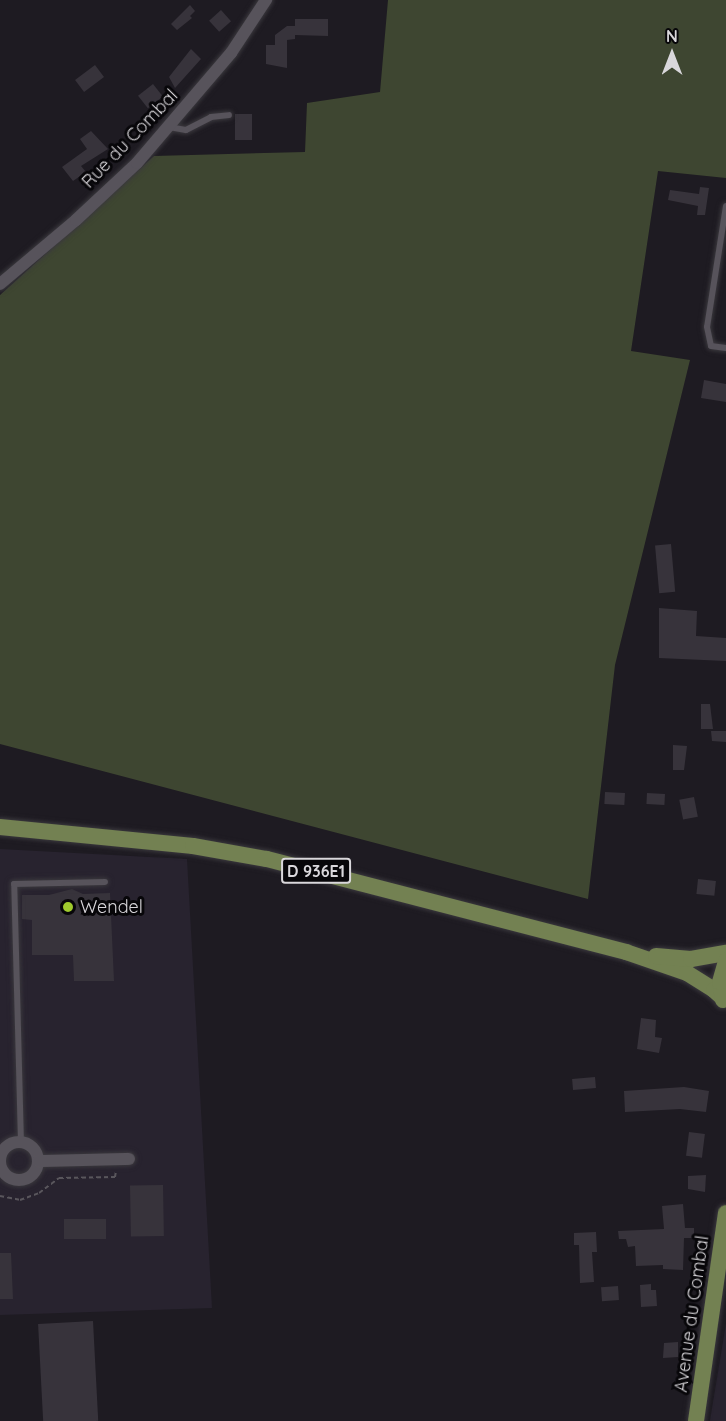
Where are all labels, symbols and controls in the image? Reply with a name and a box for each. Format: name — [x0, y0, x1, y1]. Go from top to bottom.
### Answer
north arrow — [642, 24, 702, 84]
text: N — [666, 26, 678, 46]
street label: Rue du Combal — [78, 85, 182, 193]
road number: D 936E1 — [280, 858, 352, 884]
place label: Wendel — [80, 896, 143, 918]
marker: Wendel — [61, 900, 75, 914]
street label: Avenue du Combal — [670, 1234, 714, 1394]

